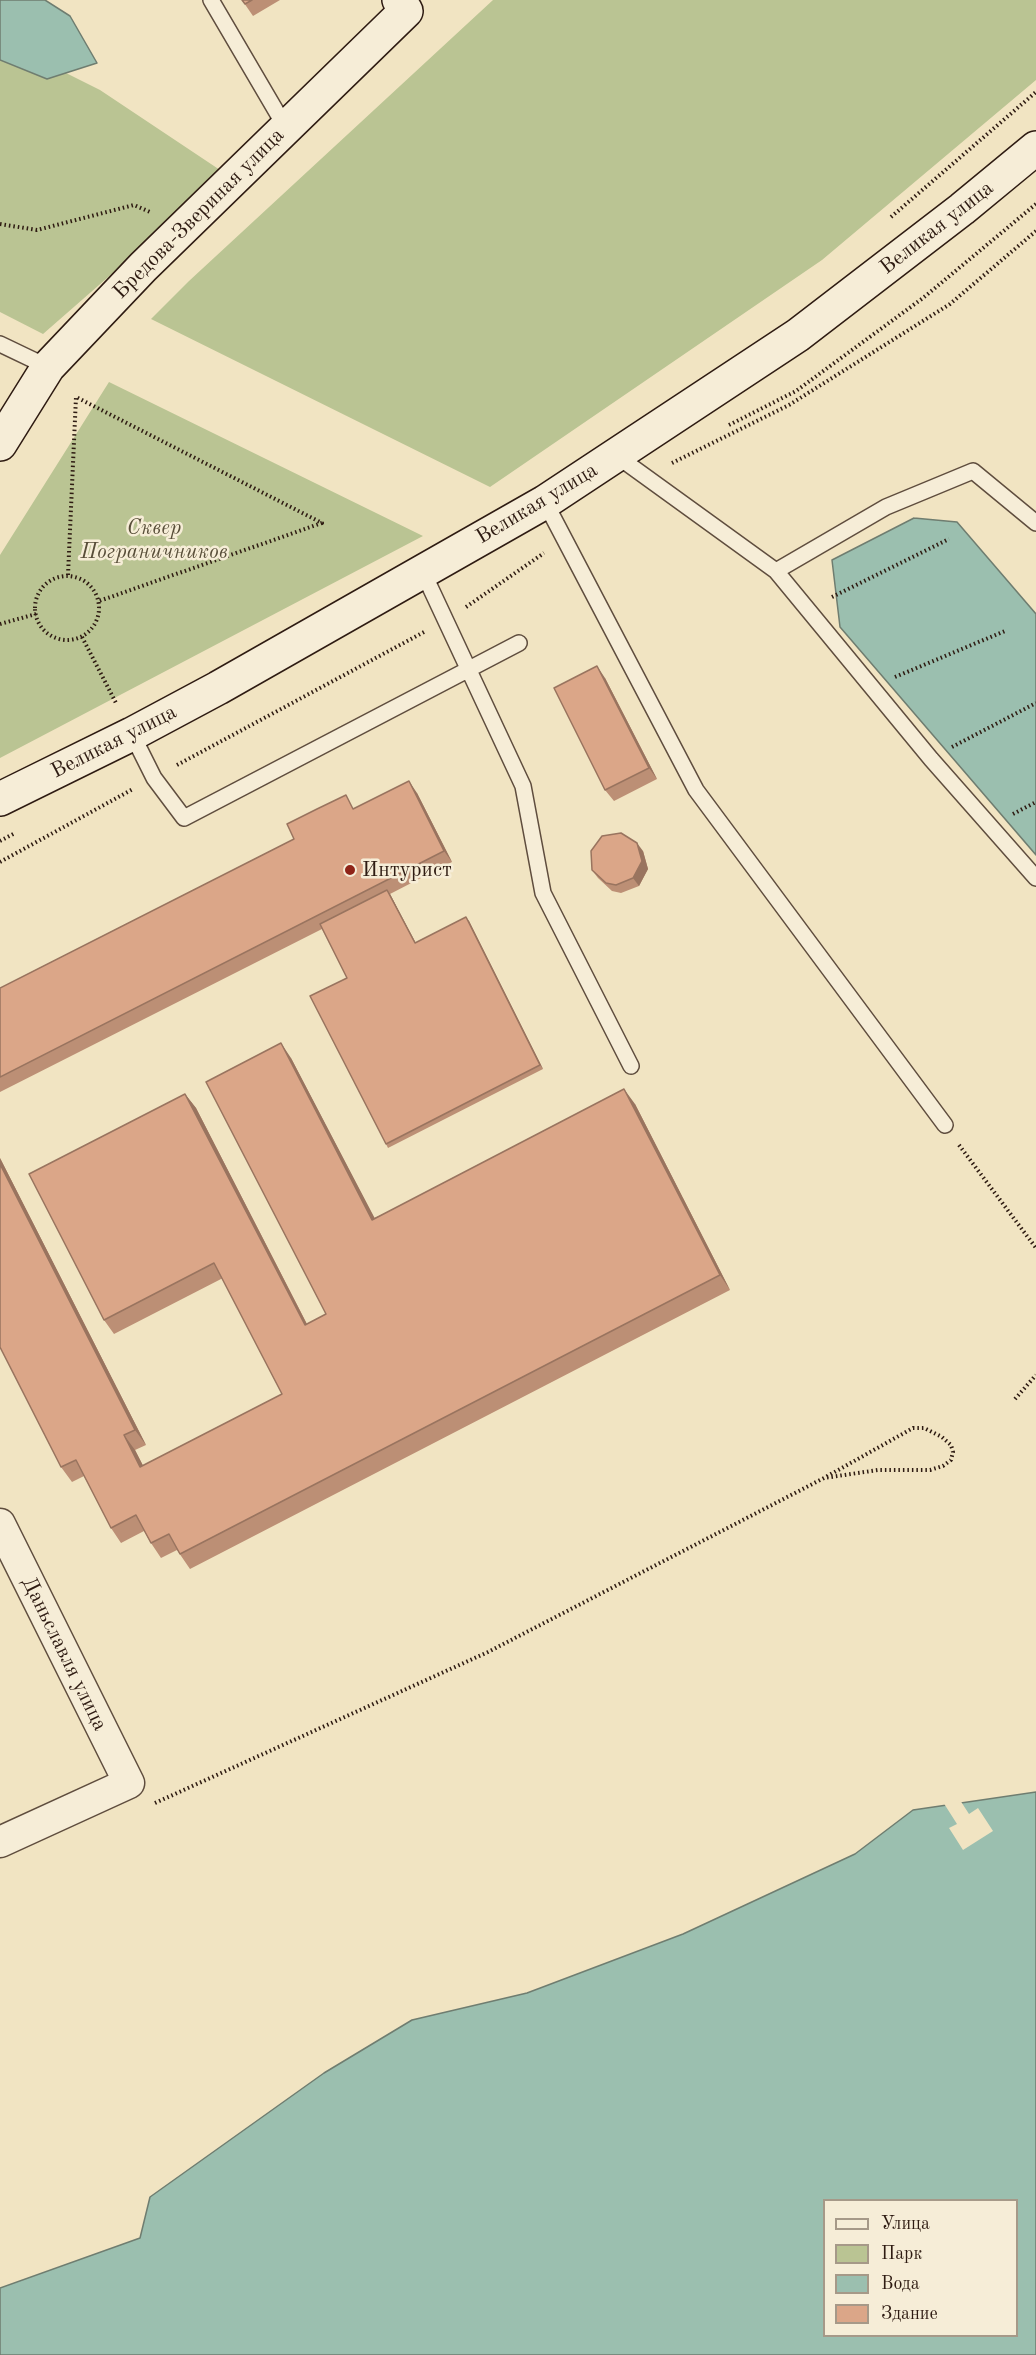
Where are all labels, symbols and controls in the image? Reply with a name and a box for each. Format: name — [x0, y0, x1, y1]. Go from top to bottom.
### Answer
street label: Бредова-Звериная улица — [108, 123, 290, 305]
street label: Великая улица — [875, 176, 999, 280]
street label: Великая улица — [472, 458, 602, 550]
park label: Сквер Пограничников — [80, 515, 228, 565]
street label: Великая улица — [47, 700, 181, 784]
place label: Интурист — [362, 857, 452, 883]
marker: Интурист — [343, 863, 357, 877]
street label: Даньславля улица — [16, 1573, 112, 1735]
legend — [823, 2199, 1018, 2337]
text: Улица — [881, 2215, 930, 2233]
text: Парк — [881, 2245, 922, 2263]
text: Вода — [881, 2275, 920, 2293]
text: Здание — [881, 2305, 938, 2323]

